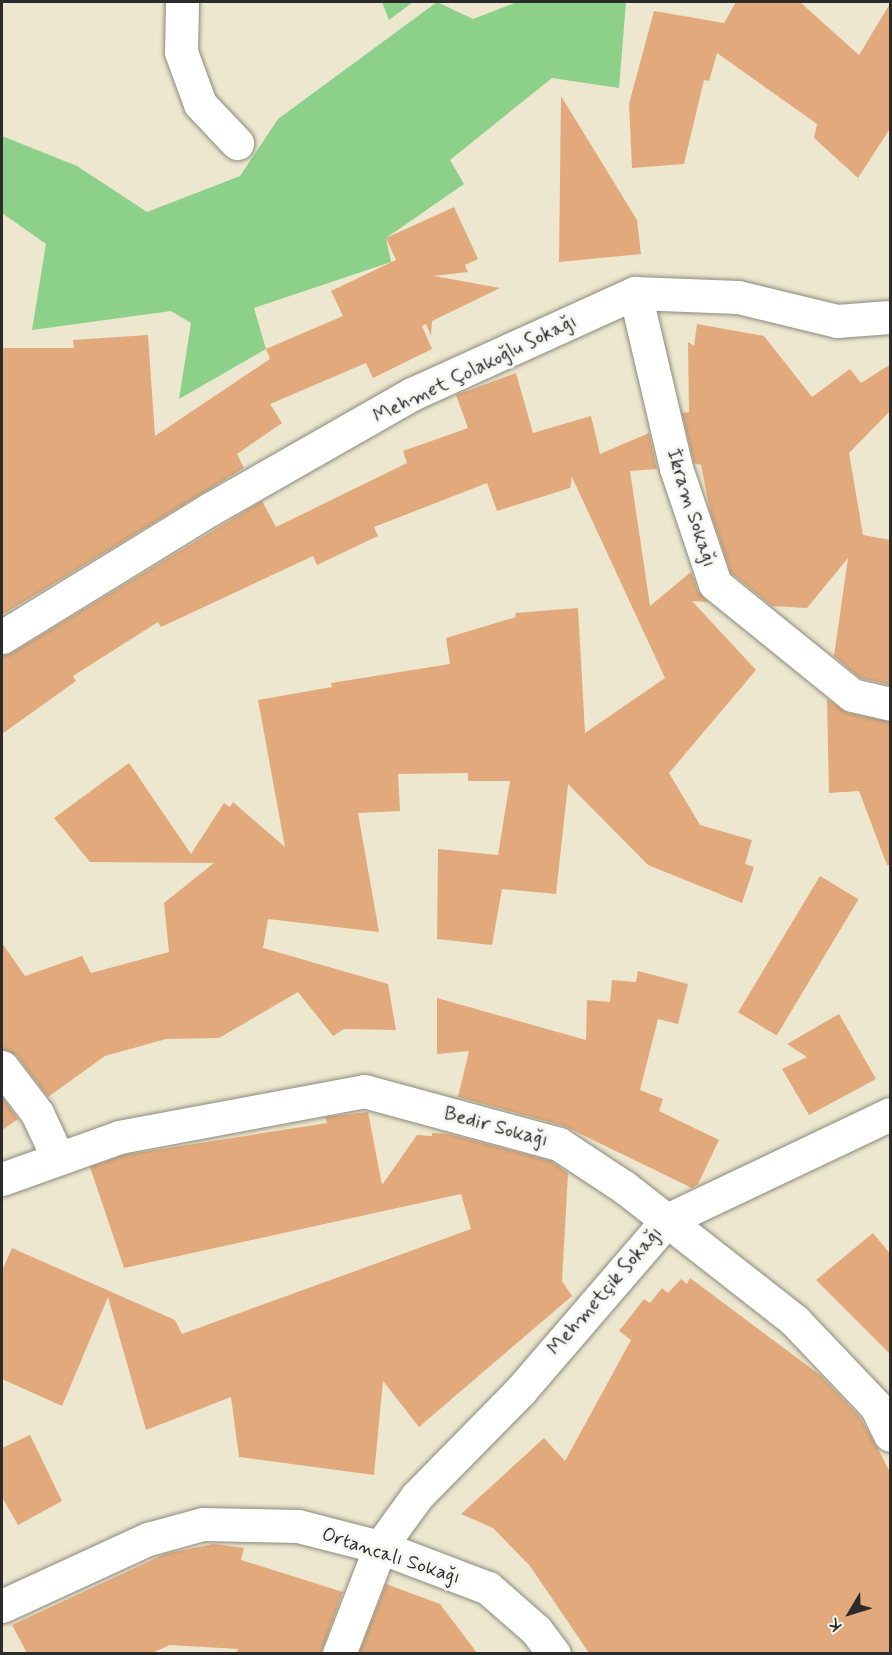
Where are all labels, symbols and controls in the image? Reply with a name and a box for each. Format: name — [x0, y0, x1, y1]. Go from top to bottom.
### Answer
street label: Mehmet Çolakoğlu Sokağı — [369, 309, 581, 429]
street label: İkram Sokağı — [661, 447, 721, 569]
street label: Bedir Sokağı — [441, 1102, 551, 1152]
street label: Mehmetçik Sokağı — [542, 1222, 668, 1360]
street label: Ortancalı Sokağı — [319, 1522, 463, 1590]
north arrow — [820, 1583, 880, 1643]
text: K — [824, 1613, 847, 1635]

